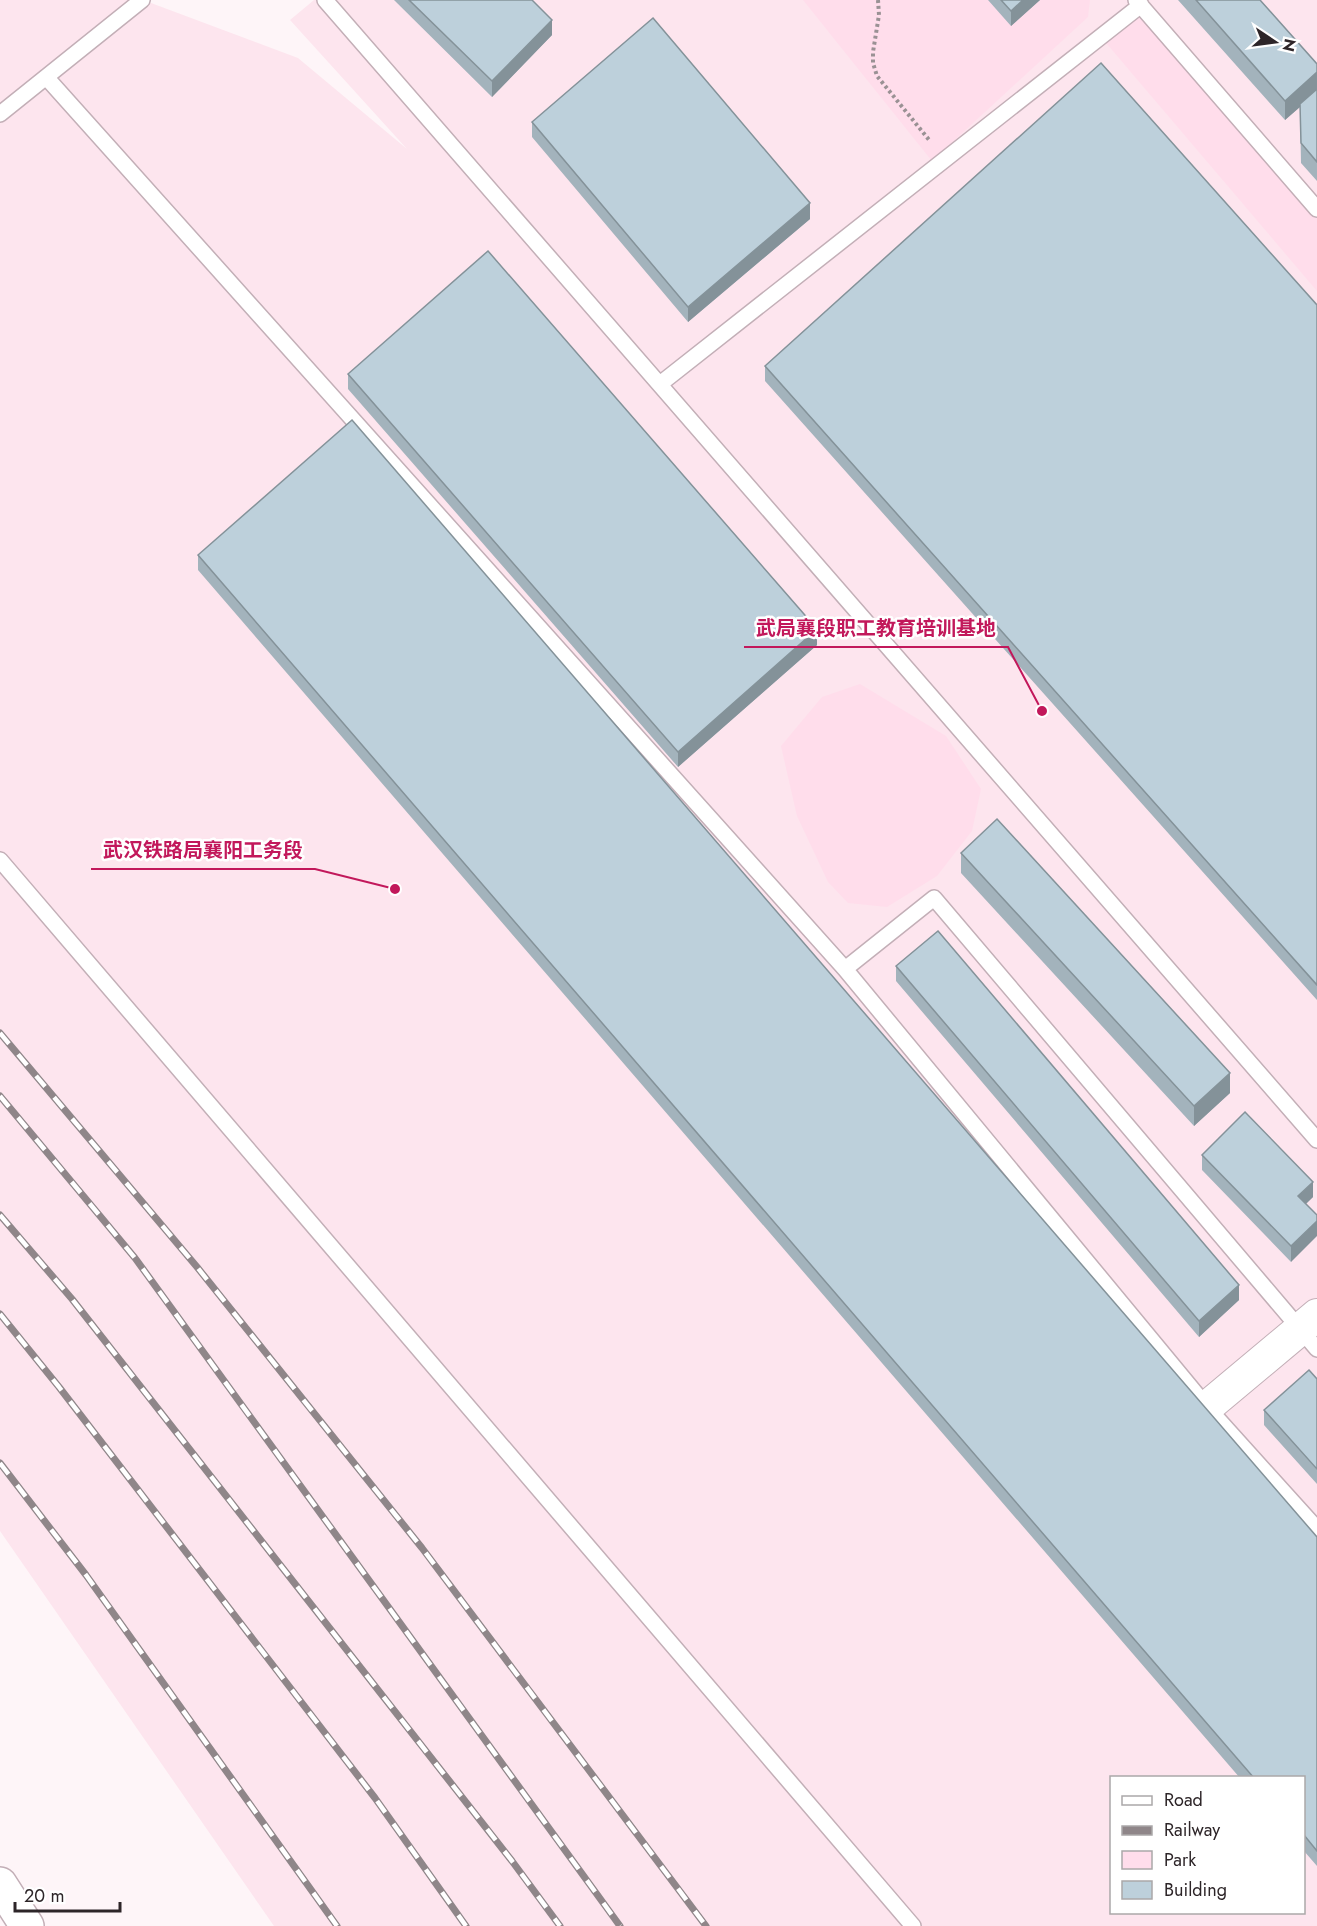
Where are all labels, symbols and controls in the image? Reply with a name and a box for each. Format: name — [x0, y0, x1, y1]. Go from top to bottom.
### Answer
north arrow — [1245, 12, 1305, 72]
text: N — [1276, 36, 1302, 54]
callout: 武局襄段职工教育培训基地 — [744, 609, 1008, 647]
text: 武局襄段职工教育培训基地 — [756, 614, 996, 643]
callout: 武汉铁路局襄阳工务段 — [91, 831, 315, 869]
text: 武汉铁路局襄阳工务段 — [103, 836, 303, 865]
legend — [1110, 1776, 1305, 1914]
text: Road — [1164, 1787, 1203, 1813]
text: Railway — [1164, 1817, 1220, 1843]
text: Park — [1164, 1847, 1196, 1873]
scale bar — [15, 1875, 120, 1913]
text: Building — [1164, 1877, 1227, 1903]
text: 20 m — [24, 1883, 64, 1909]

